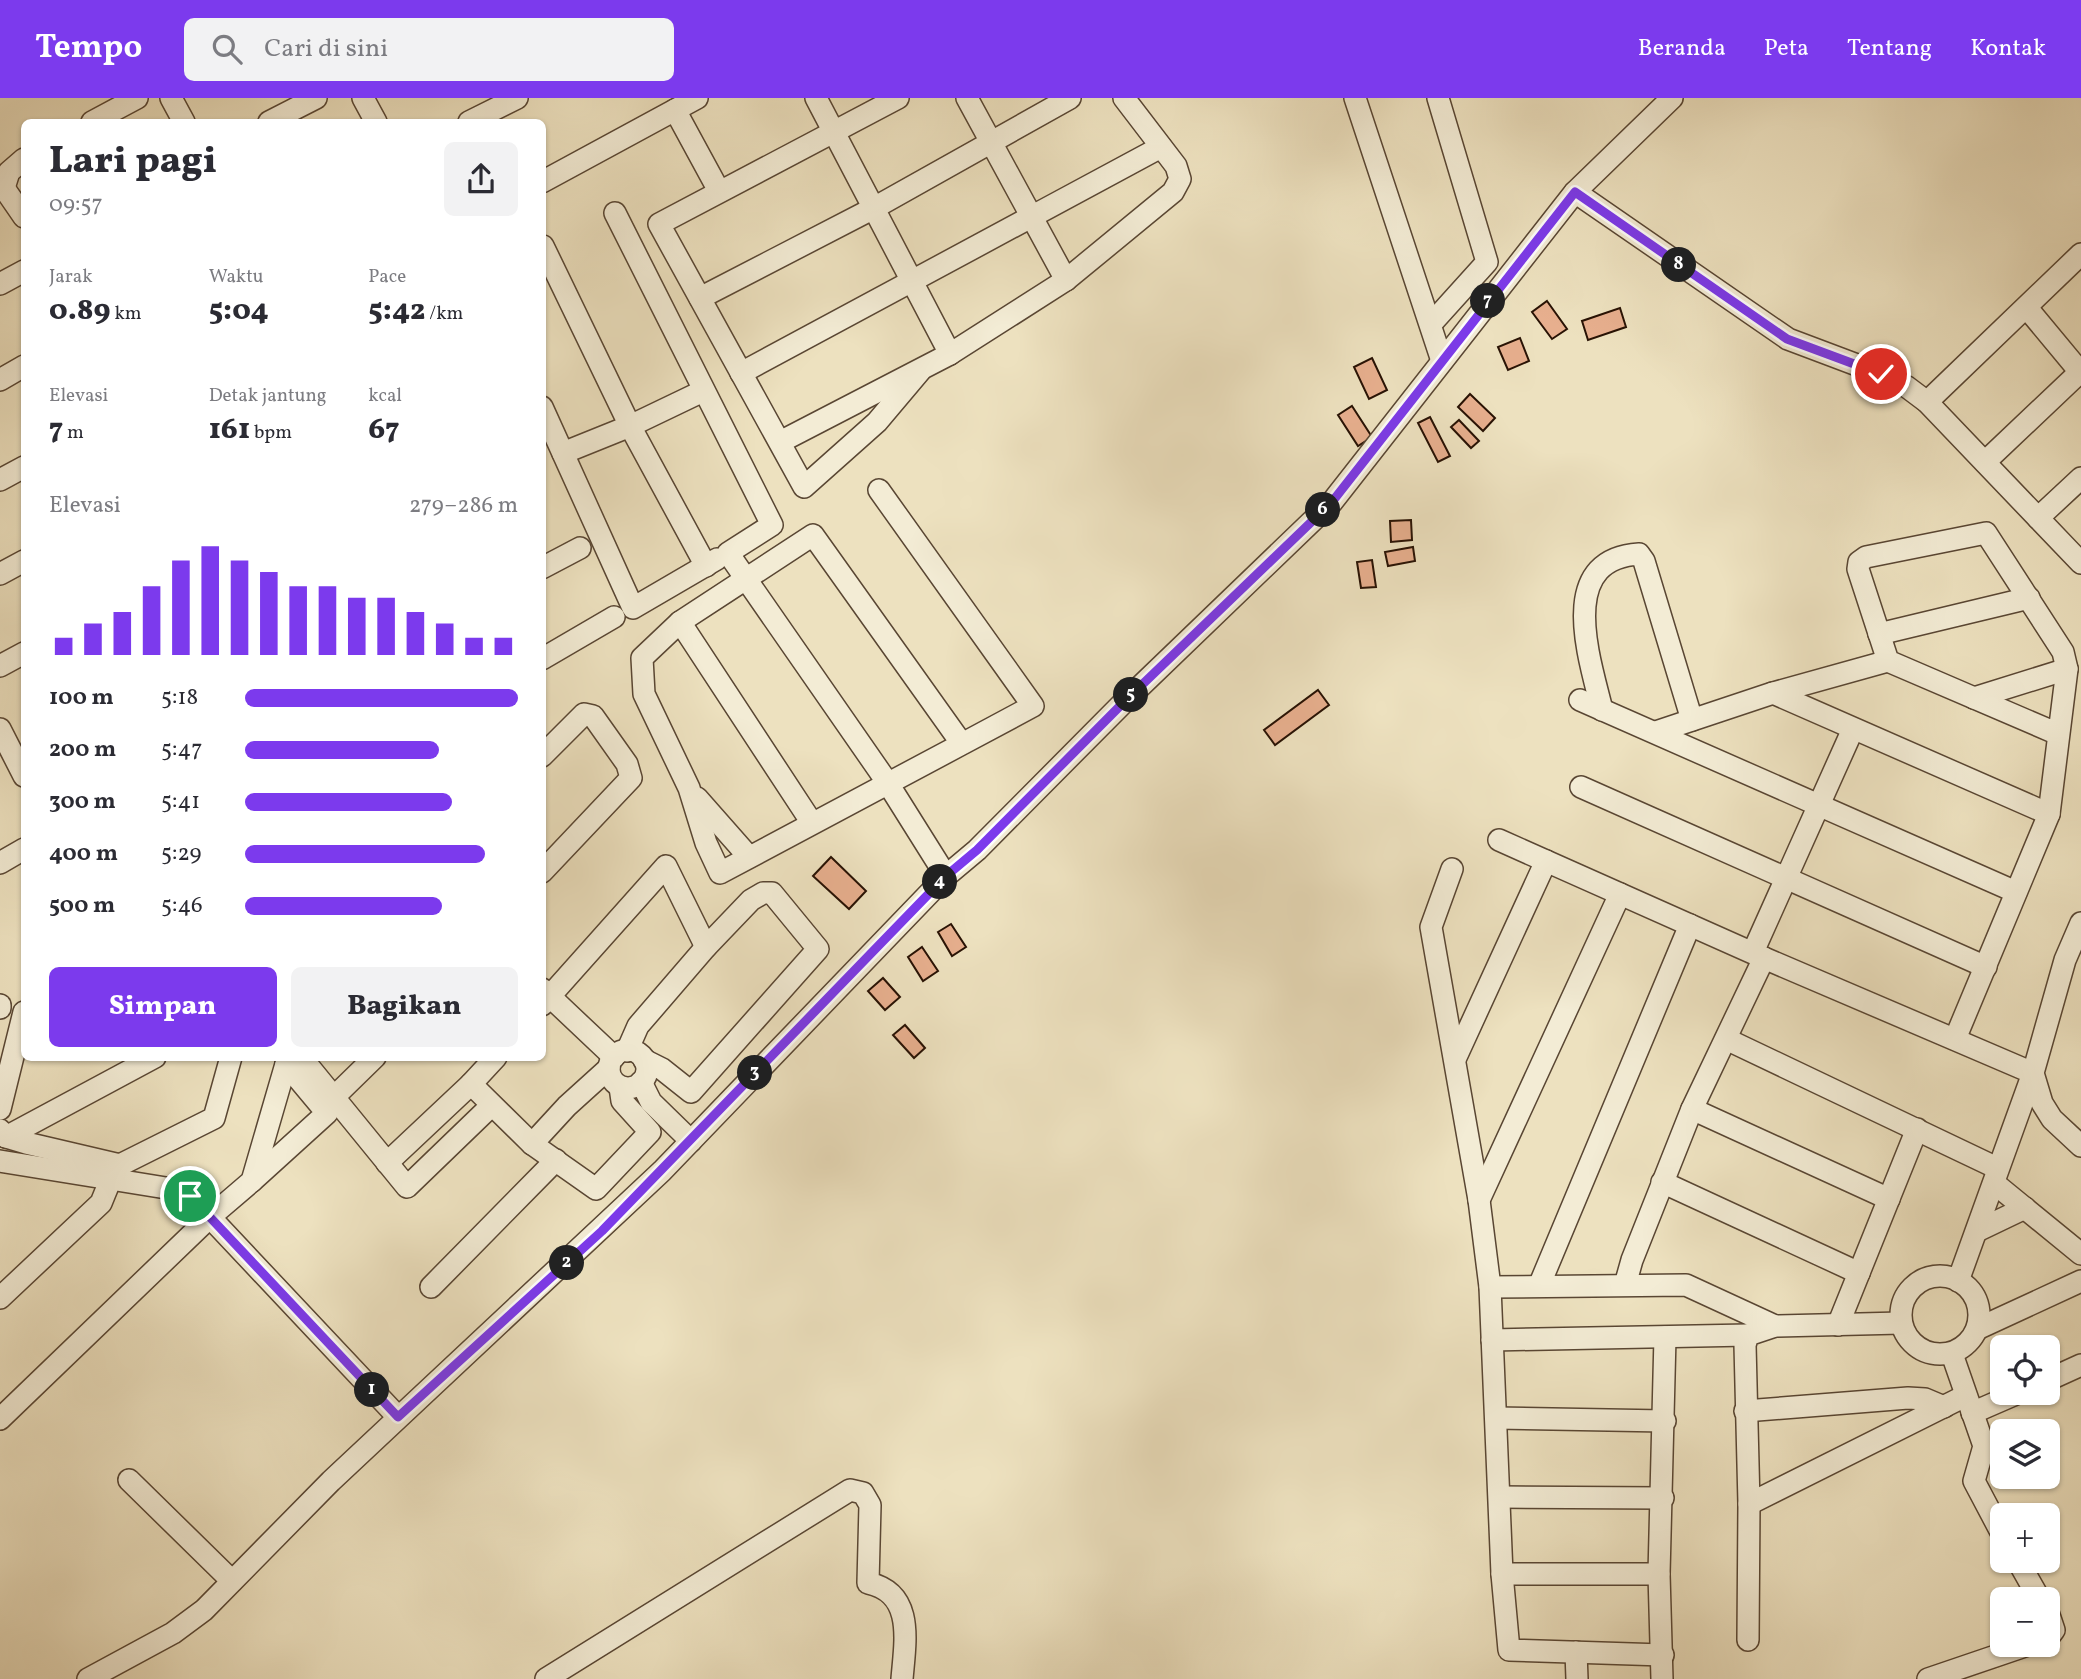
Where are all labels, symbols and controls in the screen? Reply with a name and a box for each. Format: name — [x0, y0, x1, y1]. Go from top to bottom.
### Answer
search box — [184, 18, 674, 81]
text: Tempo — [35, 26, 142, 72]
icon: search — [208, 30, 246, 68]
text: Cari di sini — [264, 31, 388, 67]
text: Beranda — [1638, 32, 1726, 66]
text: Peta — [1764, 32, 1809, 66]
text: Tentang — [1847, 32, 1932, 66]
text: Kontak — [1970, 32, 2046, 66]
text: Lari pagi — [49, 136, 217, 189]
button: share — [444, 142, 518, 216]
text: 09:57 — [49, 189, 103, 221]
pin: 8 — [1662, 248, 1696, 282]
text: 8 — [1673, 251, 1684, 277]
text: Jarak — [49, 264, 93, 290]
text: Waktu — [209, 264, 264, 290]
text: Pace — [368, 264, 406, 290]
pin: 7 — [1470, 284, 1506, 318]
text: 7 — [1483, 287, 1492, 313]
text: 0.89 — [49, 290, 111, 332]
text: 5:04 — [209, 290, 269, 332]
text: 5:42 — [368, 290, 425, 332]
text: km — [111, 301, 142, 327]
text: /km — [425, 301, 463, 327]
pin — [1851, 344, 1911, 404]
icon: check — [1862, 355, 1900, 393]
text: Elevasi — [49, 383, 108, 409]
text: Detak jantung — [209, 383, 326, 409]
text: kcal — [368, 383, 402, 409]
text: 7 — [49, 409, 63, 451]
text: 161 — [209, 409, 250, 451]
text: 67 — [368, 409, 400, 451]
text: m — [63, 420, 84, 446]
text: bpm — [250, 420, 292, 446]
text: Elevasi — [49, 490, 121, 522]
text: 279–286 m — [409, 490, 518, 522]
pin: 6 — [1306, 492, 1340, 528]
text: 6 — [1317, 496, 1328, 522]
pin: 5 — [1114, 678, 1148, 712]
text: 5 — [1126, 681, 1135, 707]
text: 100 m — [49, 682, 114, 714]
text: 5:18 — [161, 682, 198, 714]
text: 200 m — [49, 734, 116, 766]
text: 5:47 — [161, 734, 202, 766]
text: 300 m — [49, 786, 116, 818]
text: 5:41 — [161, 786, 200, 818]
text: 400 m — [49, 838, 118, 870]
text: 5:29 — [161, 838, 202, 870]
pin: 4 — [922, 864, 958, 900]
text: 4 — [934, 868, 945, 894]
text: 500 m — [49, 890, 115, 922]
text: 5:46 — [161, 890, 203, 922]
button: Simpan — [49, 967, 277, 1047]
button: Bagikan — [291, 967, 518, 1047]
pin: 3 — [738, 1056, 772, 1090]
text: 3 — [750, 1059, 759, 1085]
pin — [160, 1166, 220, 1226]
icon: arrive — [171, 1177, 209, 1215]
pin: 2 — [550, 1246, 584, 1280]
text: 2 — [562, 1249, 571, 1275]
map controls — [1990, 1335, 2060, 1657]
button: locate — [1990, 1335, 2060, 1405]
pin: 1 — [354, 1372, 390, 1408]
text: 1 — [368, 1376, 375, 1402]
button: layers — [1990, 1419, 2060, 1489]
button: + — [1990, 1503, 2060, 1573]
button: − — [1990, 1587, 2060, 1657]

